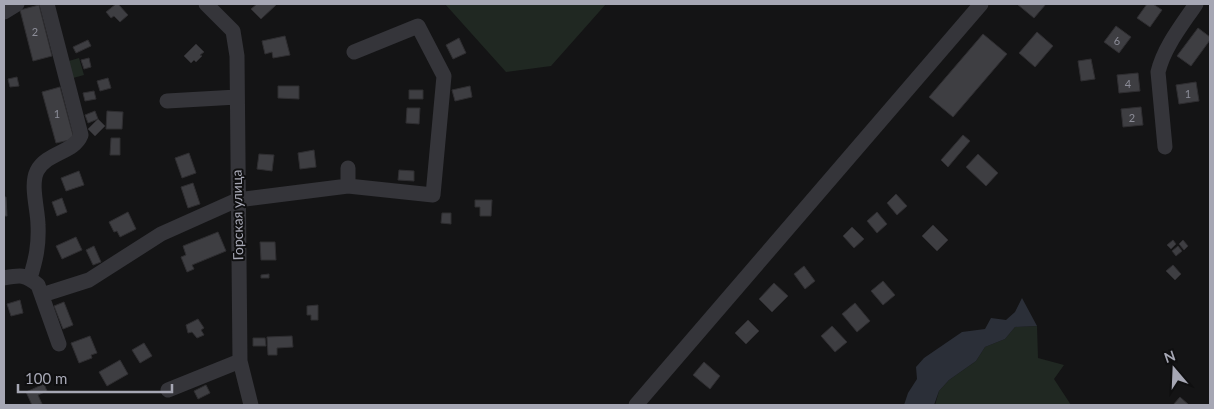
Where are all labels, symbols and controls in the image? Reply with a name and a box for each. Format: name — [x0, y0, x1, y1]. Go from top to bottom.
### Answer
house number: 2 — [32, 25, 38, 38]
house number: 6 — [1114, 34, 1120, 47]
house number: 4 — [1125, 77, 1132, 90]
house number: 1 — [1185, 87, 1191, 100]
house number: 1 — [54, 107, 60, 120]
house number: 2 — [1129, 111, 1135, 124]
street label: Горская улица — [228, 170, 246, 260]
north arrow — [1149, 344, 1199, 394]
text: N — [1162, 346, 1177, 366]
scale bar — [18, 362, 171, 394]
text: 100 m — [25, 369, 67, 387]

